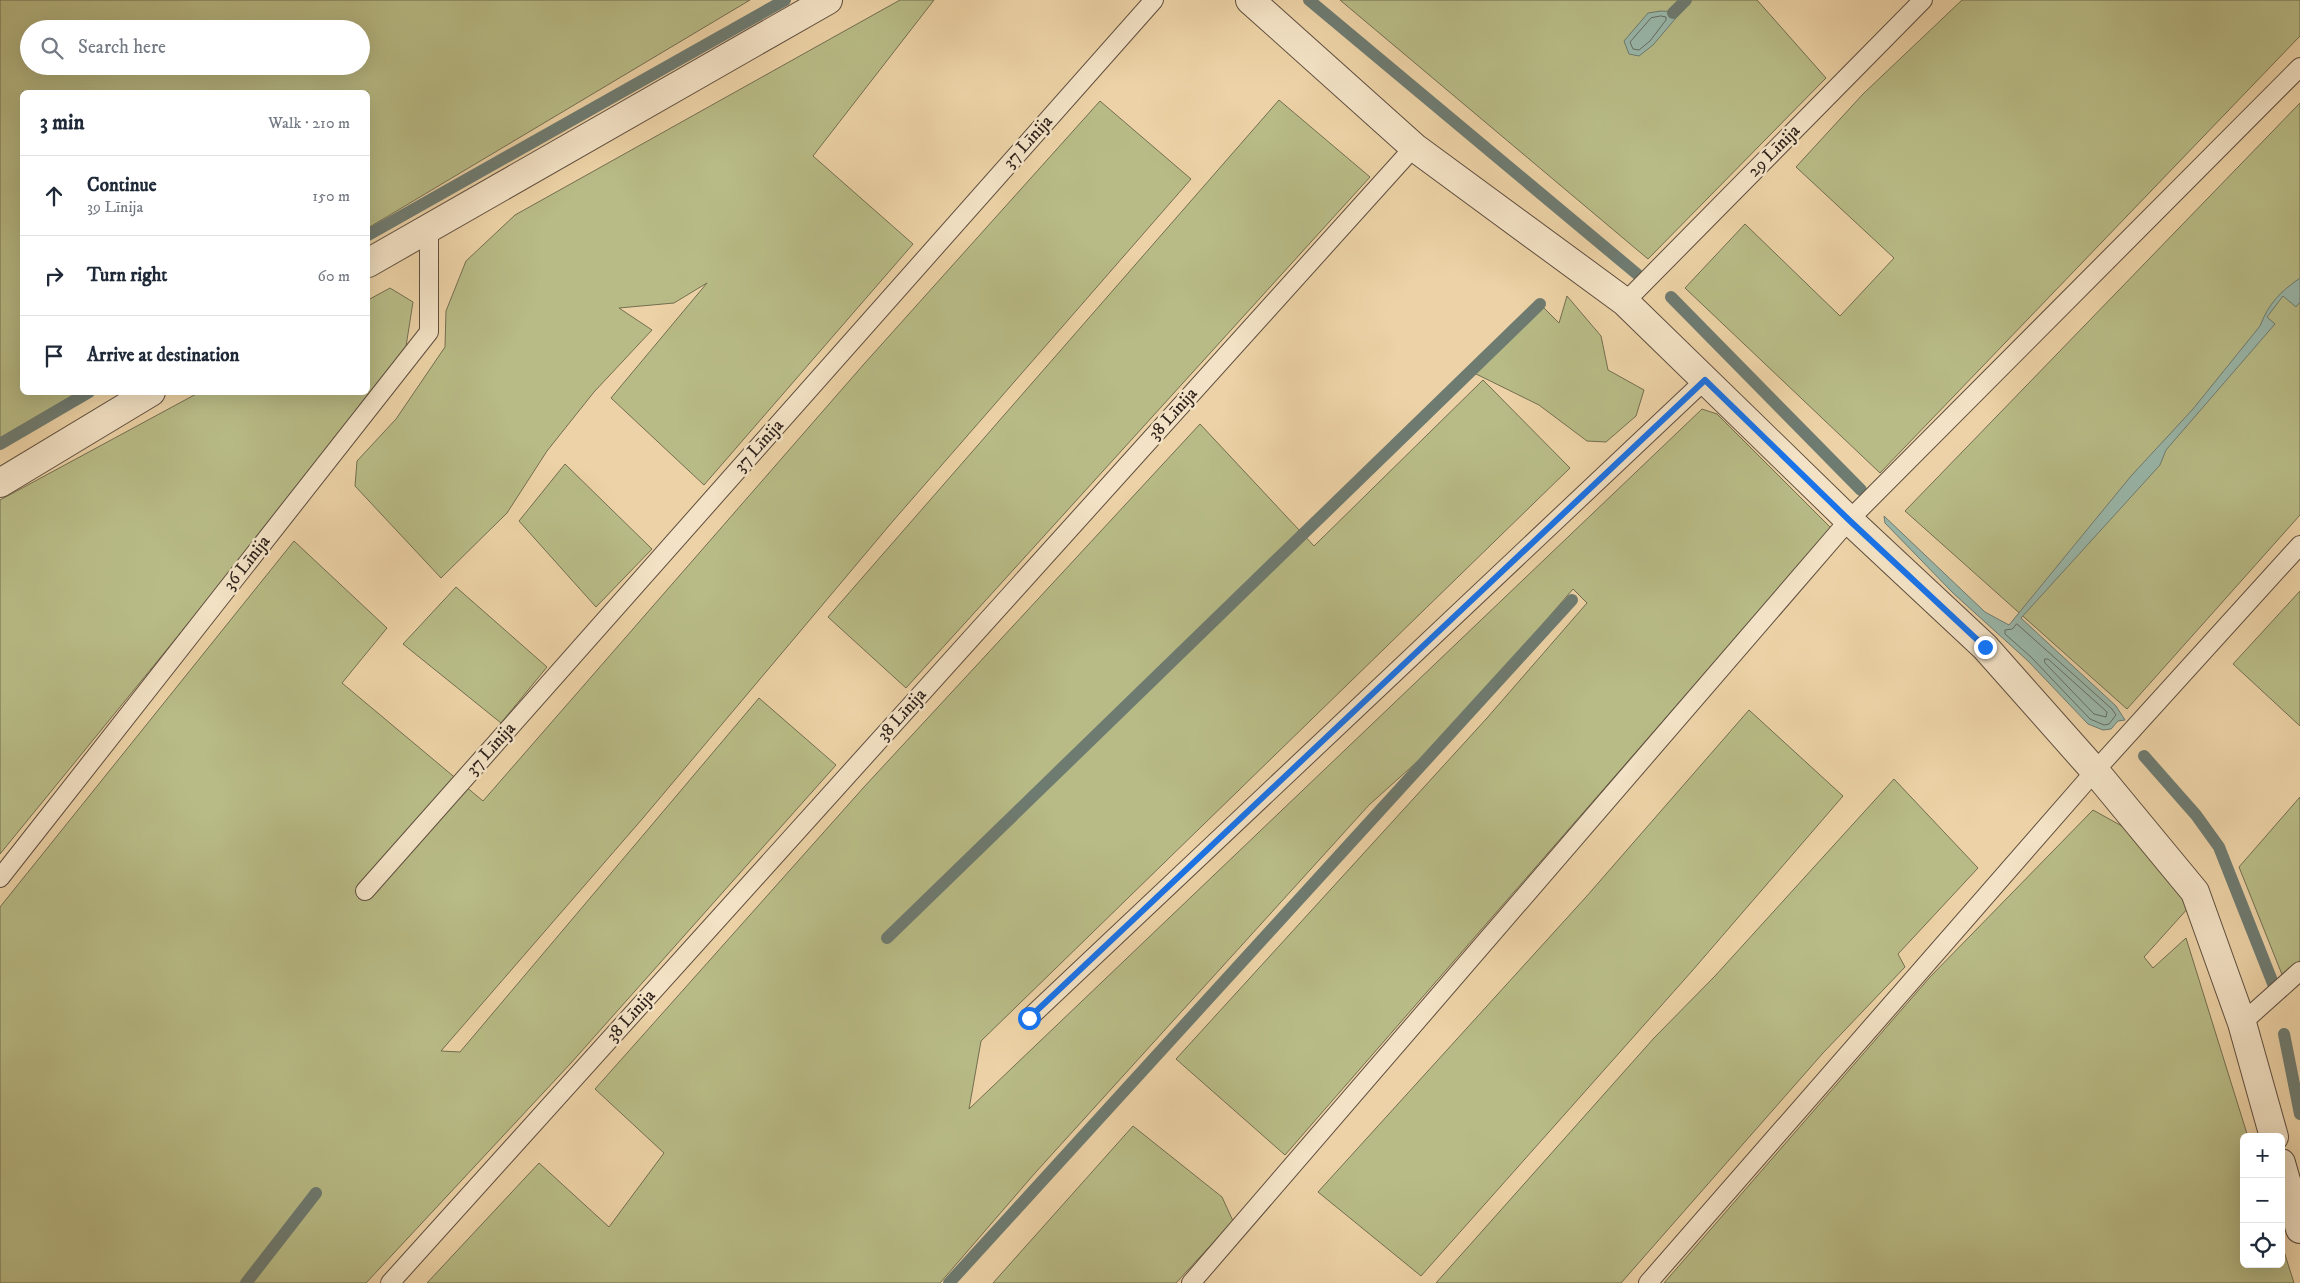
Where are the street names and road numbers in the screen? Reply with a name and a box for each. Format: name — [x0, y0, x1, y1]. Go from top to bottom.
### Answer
street label: 37 Līnija — [999, 111, 1058, 173]
street label: 29 Līnija — [1743, 120, 1805, 182]
street label: 38 Līnija — [1144, 383, 1203, 445]
street label: 37 Līnija — [730, 415, 789, 477]
street label: 36 Līnija — [219, 531, 275, 595]
street label: 38 Līnija — [873, 684, 932, 746]
street label: 37 Līnija — [462, 718, 521, 780]
street label: 38 Līnija — [602, 985, 661, 1047]

